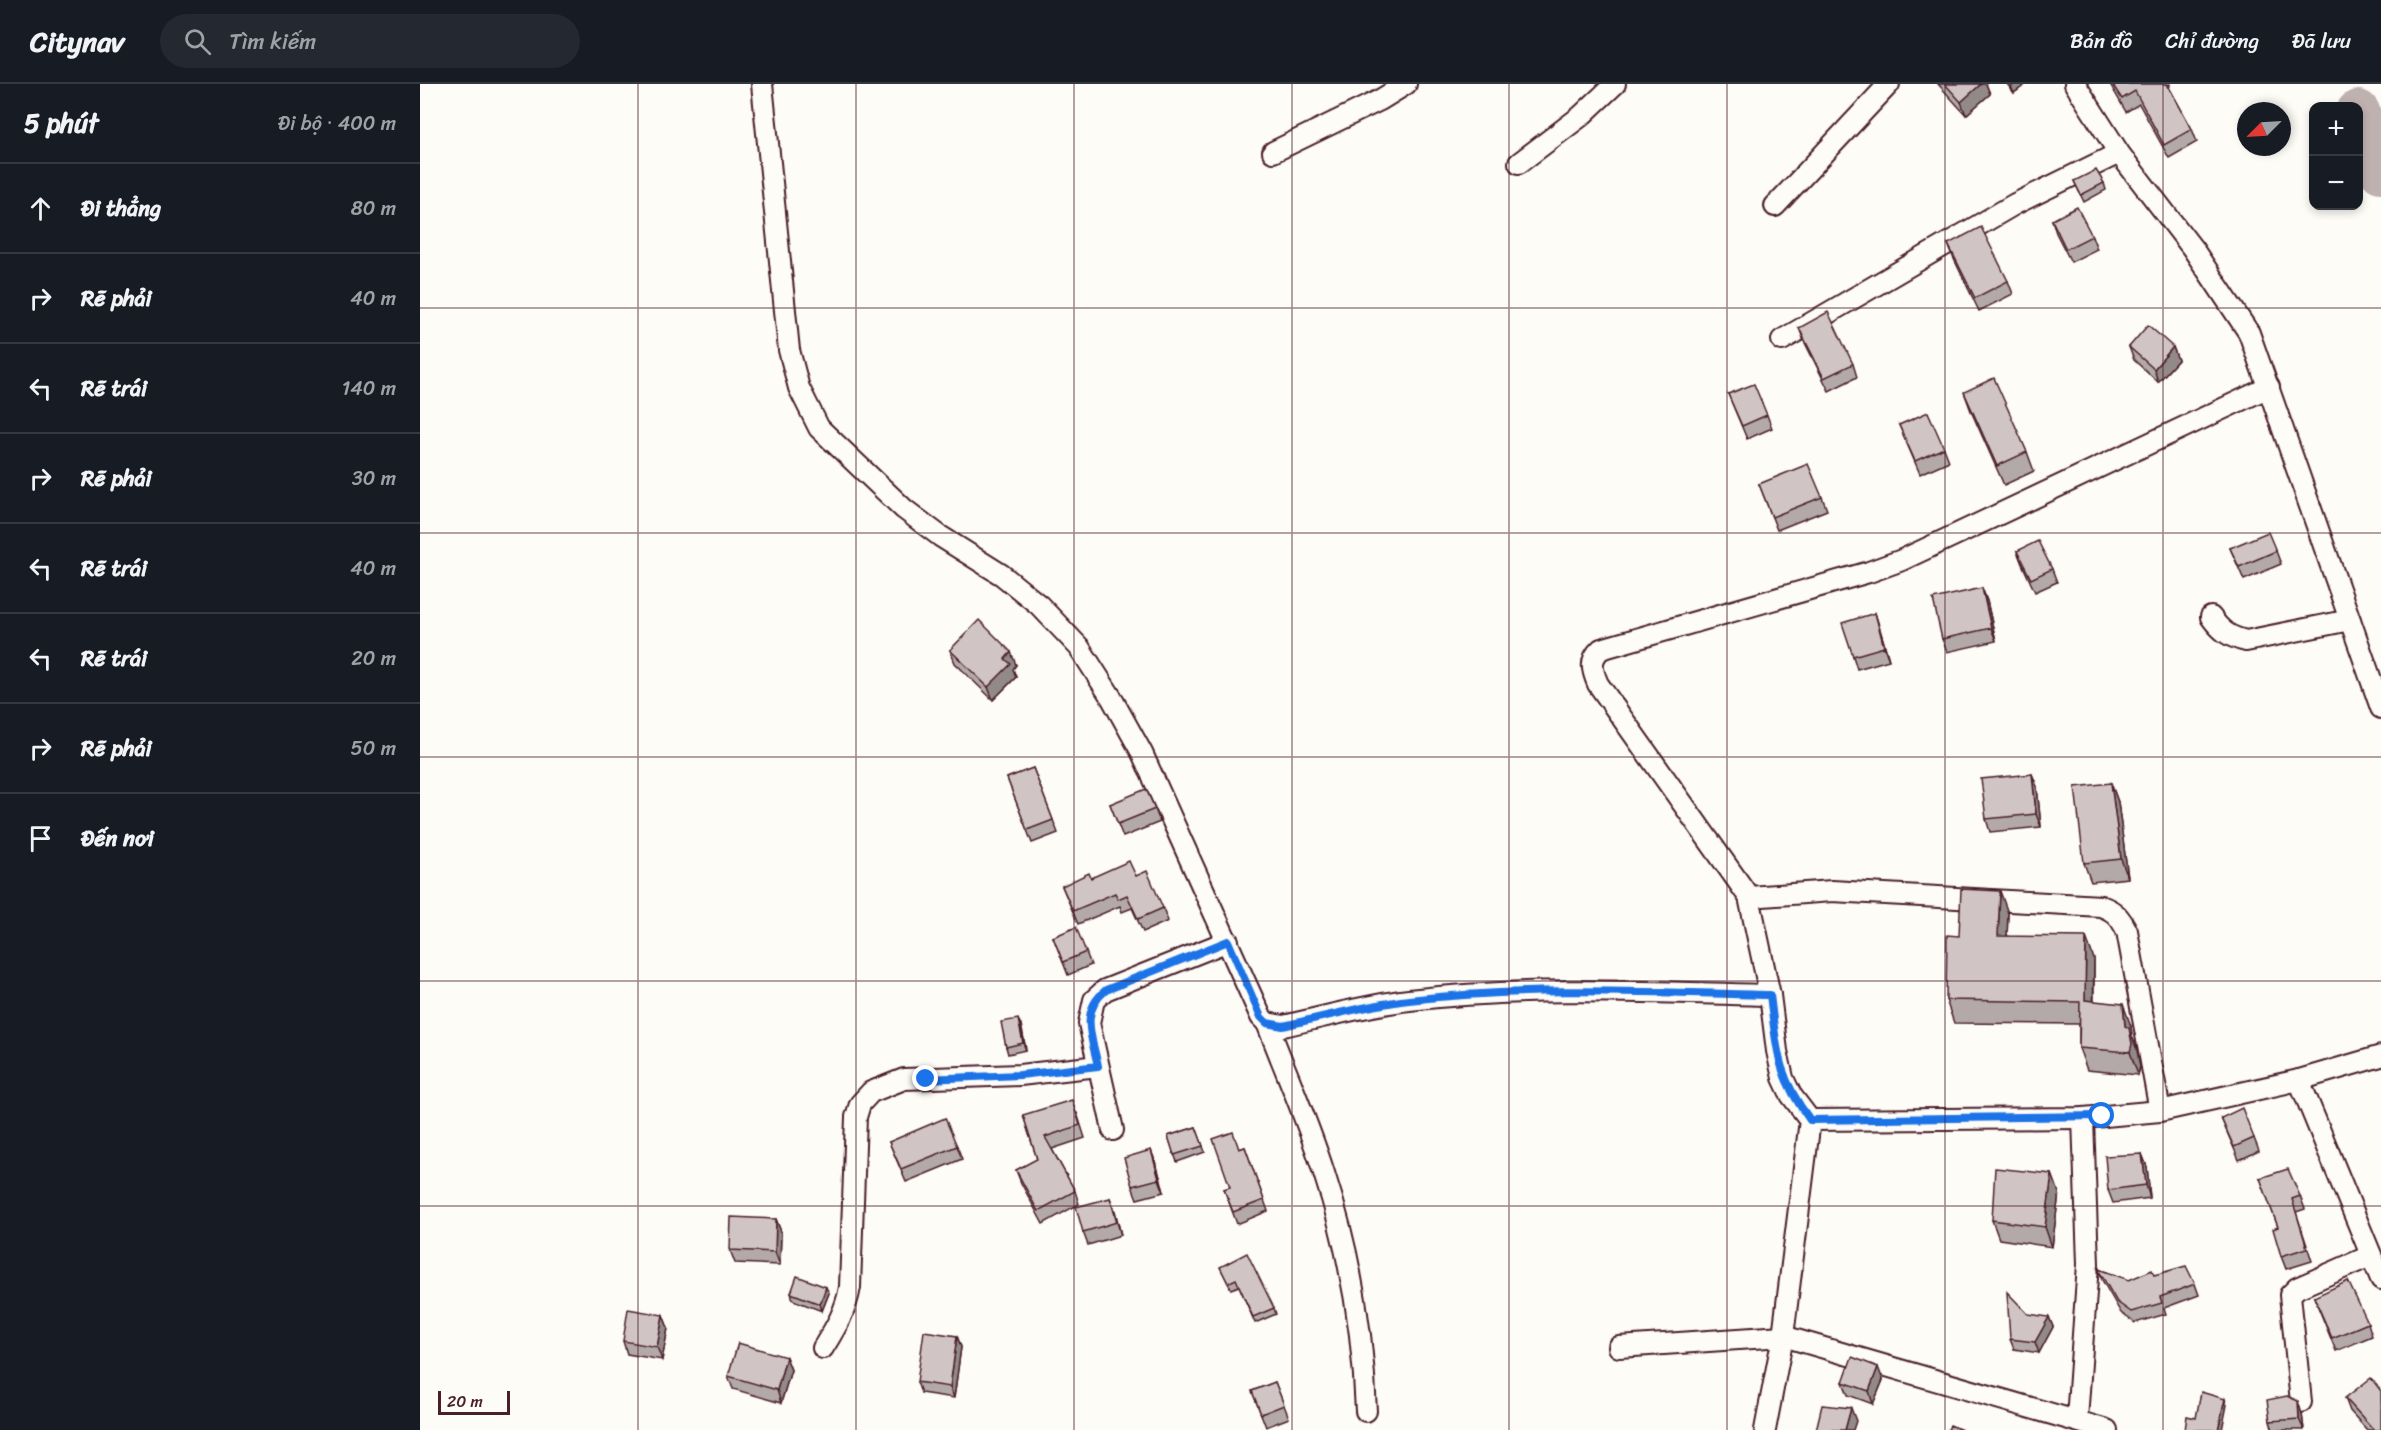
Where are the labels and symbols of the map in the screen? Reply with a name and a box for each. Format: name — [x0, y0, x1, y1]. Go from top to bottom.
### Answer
north arrow — [2237, 102, 2291, 156]
route end — [912, 1065, 938, 1091]
route start — [2088, 1102, 2114, 1128]
scale bar — [438, 1388, 510, 1416]

